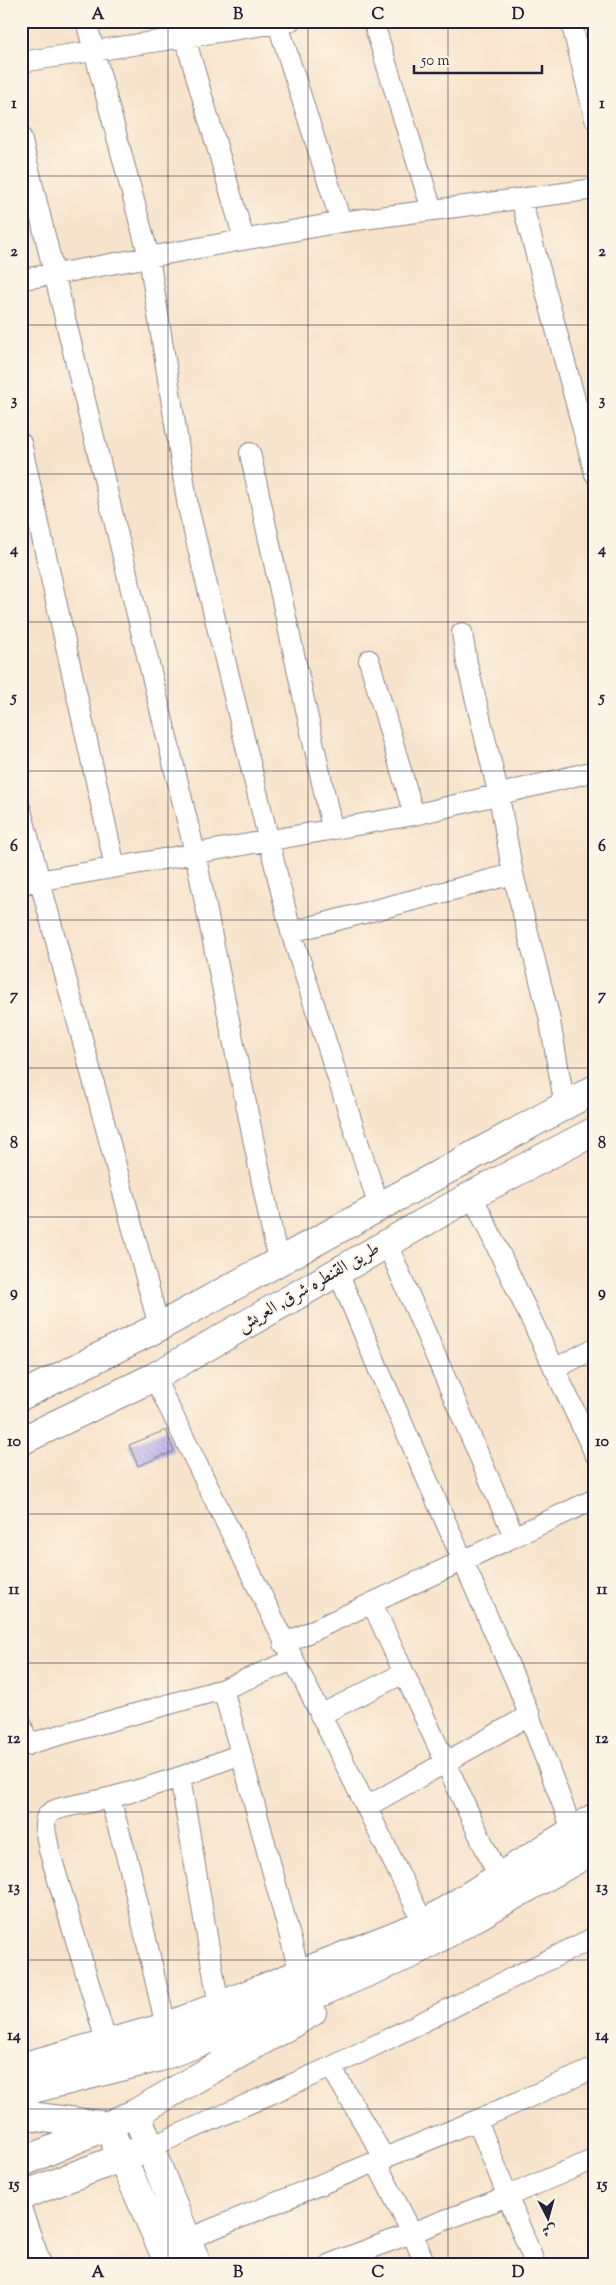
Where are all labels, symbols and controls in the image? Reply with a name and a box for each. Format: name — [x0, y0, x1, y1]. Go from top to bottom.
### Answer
text: A — [92, 4, 105, 27]
text: B — [233, 4, 243, 27]
text: C — [372, 4, 385, 27]
text: D — [512, 4, 525, 27]
scale bar — [414, 42, 541, 74]
text: 50 m — [420, 51, 450, 72]
text: 1 — [11, 93, 17, 116]
text: 1 — [599, 93, 605, 116]
text: 2 — [10, 241, 18, 264]
text: 2 — [598, 241, 606, 264]
text: 3 — [11, 390, 18, 413]
text: 3 — [599, 390, 606, 413]
text: 4 — [9, 539, 18, 562]
text: 4 — [597, 539, 606, 562]
text: 5 — [9, 687, 17, 710]
text: 5 — [597, 687, 605, 710]
text: 6 — [10, 836, 18, 859]
text: 6 — [598, 836, 606, 859]
text: 7 — [10, 985, 19, 1008]
text: 7 — [598, 985, 607, 1008]
text: 8 — [10, 1133, 18, 1156]
text: 8 — [598, 1133, 606, 1156]
street label: طريق القنطره شرق, العريش — [233, 1236, 385, 1340]
text: 9 — [10, 1282, 18, 1305]
text: 9 — [598, 1282, 606, 1305]
text: 10 — [7, 1431, 21, 1454]
text: 10 — [595, 1431, 609, 1454]
text: 11 — [9, 1579, 20, 1602]
text: 11 — [597, 1579, 608, 1602]
text: 12 — [8, 1728, 21, 1751]
text: 12 — [596, 1728, 609, 1751]
text: 13 — [8, 1877, 20, 1900]
text: 13 — [596, 1877, 608, 1900]
text: 14 — [7, 2025, 21, 2048]
text: 14 — [595, 2025, 609, 2048]
text: 15 — [9, 2174, 20, 2197]
text: 15 — [597, 2174, 608, 2197]
north arrow — [524, 2192, 574, 2242]
text: ش — [541, 2218, 557, 2240]
text: A — [92, 2262, 105, 2285]
text: B — [233, 2262, 243, 2285]
text: C — [372, 2262, 385, 2285]
text: D — [512, 2262, 525, 2285]

